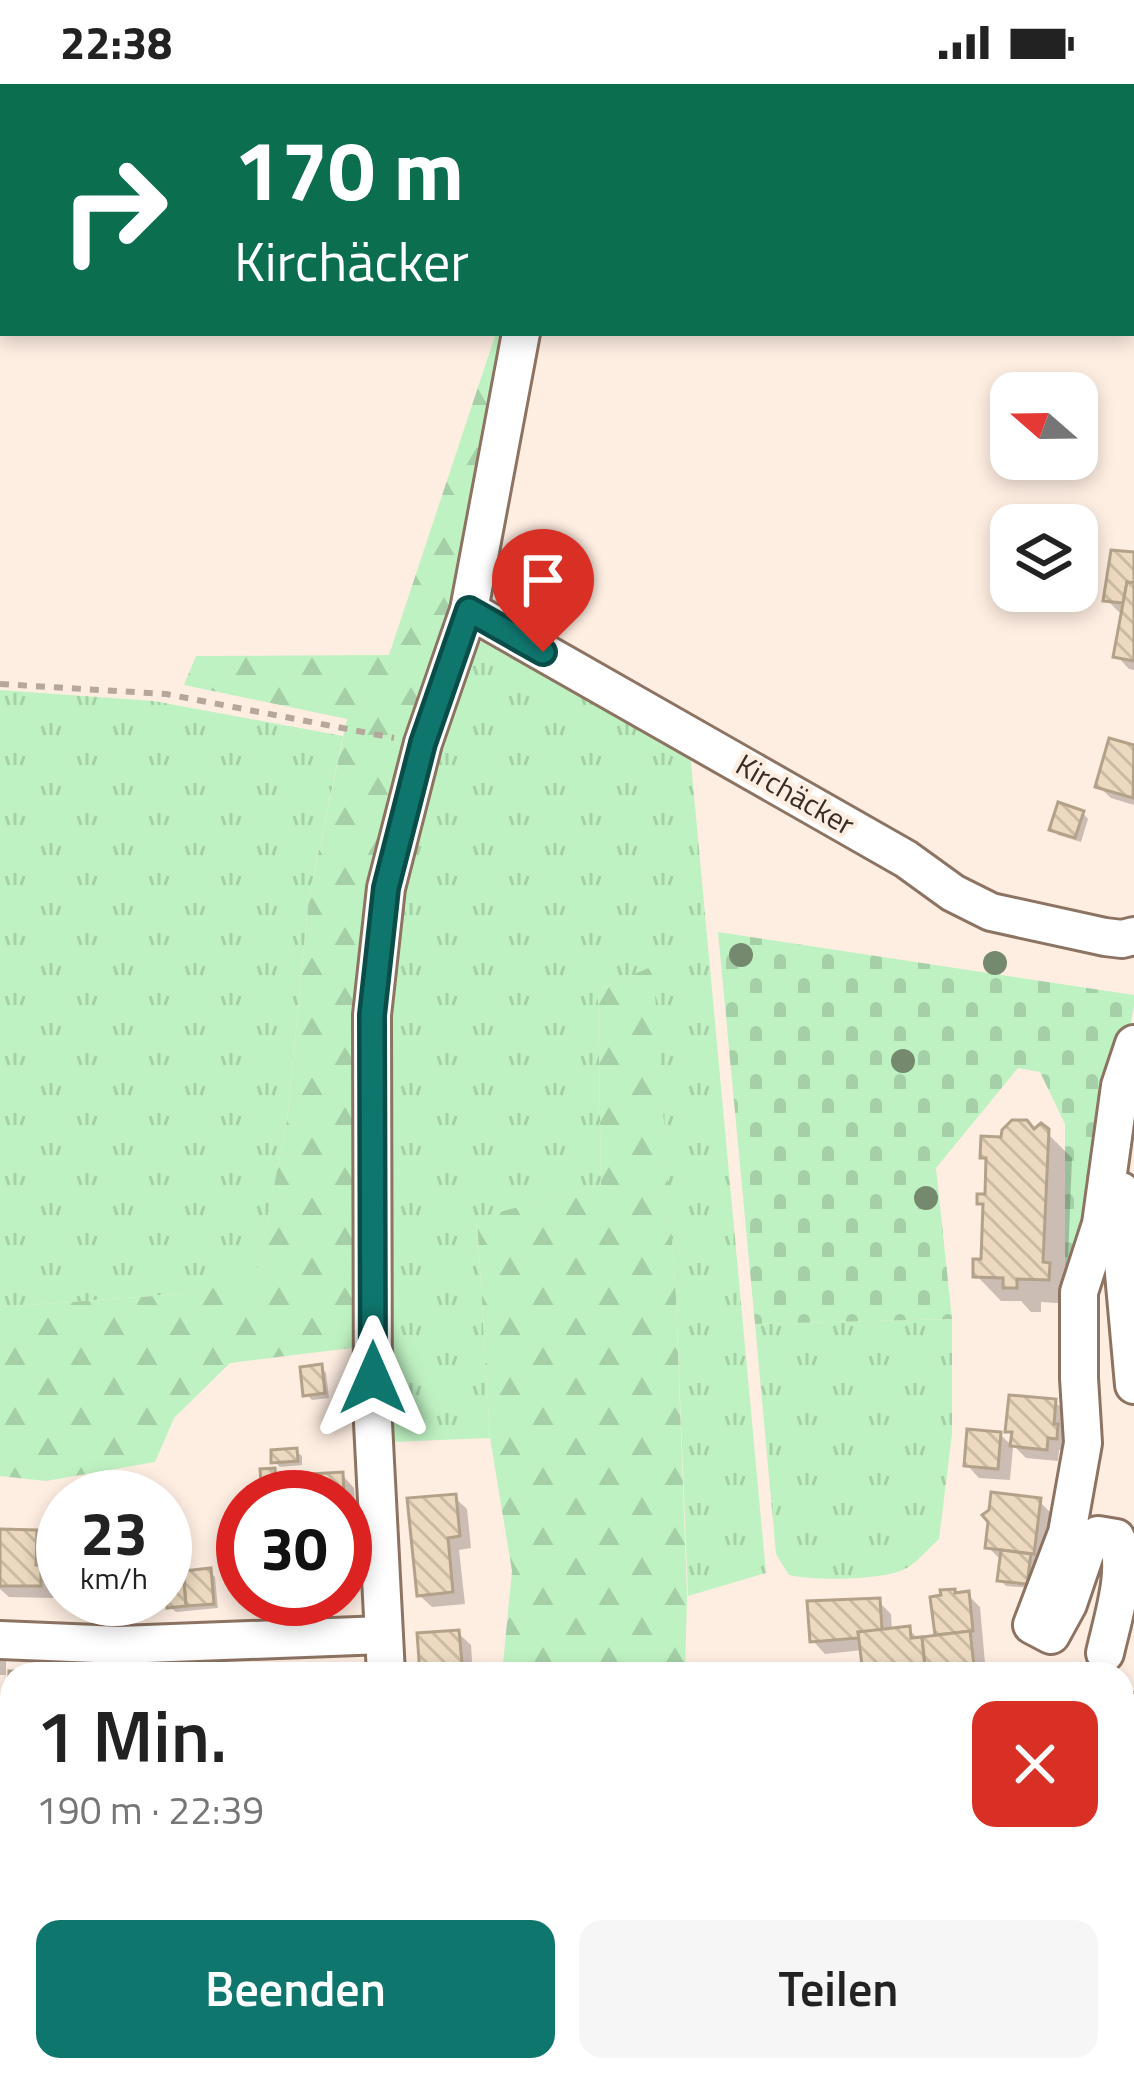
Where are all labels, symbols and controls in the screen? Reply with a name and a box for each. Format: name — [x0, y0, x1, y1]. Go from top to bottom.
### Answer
text: 22:38 — [60, 8, 172, 76]
text: 170 m — [234, 105, 464, 233]
icon: right — [36, 132, 192, 288]
text: Kirchäcker — [234, 220, 469, 302]
north arrow — [990, 372, 1098, 480]
map controls — [990, 372, 1098, 612]
button: layers — [990, 504, 1098, 612]
pin — [492, 529, 594, 652]
icon: arrive — [510, 547, 576, 613]
street label: Kirchäcker — [727, 742, 864, 847]
position arrow — [310, 1315, 436, 1441]
speed limit sign: 30 — [216, 1470, 372, 1626]
text: 23 — [80, 1487, 148, 1578]
text: km/h — [80, 1555, 148, 1601]
text: 1 Min. — [36, 1680, 227, 1790]
button: close — [972, 1701, 1098, 1827]
text: 190 m · 22:39 — [36, 1780, 264, 1839]
button: Beenden — [36, 1920, 555, 2058]
button: Teilen — [579, 1920, 1098, 2058]

